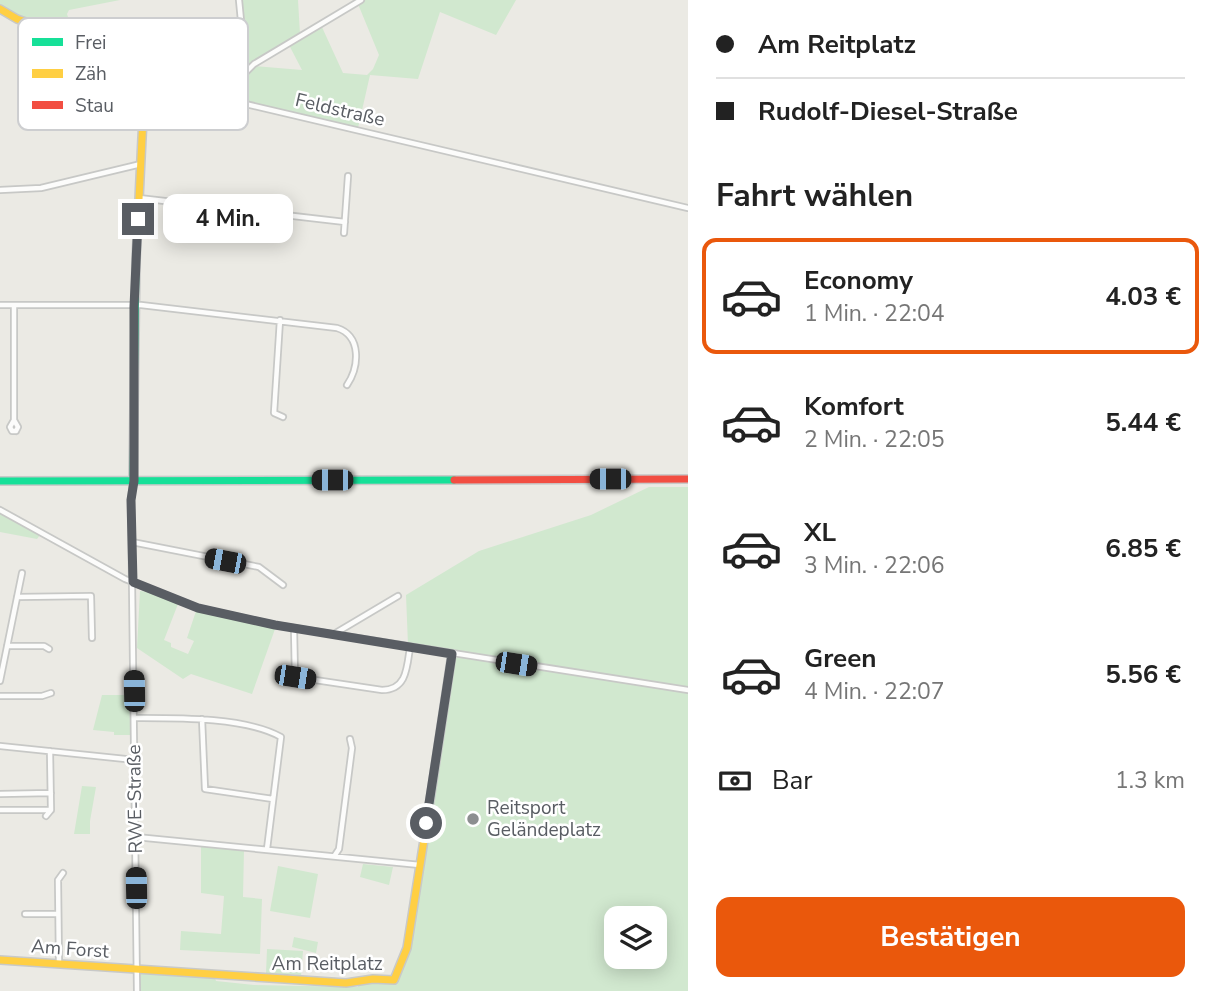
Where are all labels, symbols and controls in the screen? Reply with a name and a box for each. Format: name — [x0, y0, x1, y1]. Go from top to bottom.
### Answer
legend — [18, 18, 248, 130]
text: Am Reitplatz — [758, 27, 916, 62]
text: Frei — [75, 30, 106, 56]
text: Zäh — [75, 61, 107, 87]
street label: Feldstraße — [293, 87, 387, 133]
text: Stau — [75, 93, 114, 119]
text: Rudolf-Diesel-Straße — [758, 94, 1018, 129]
text: Fahrt wählen — [716, 174, 913, 217]
callout: 4 Min. — [162, 194, 292, 244]
route end — [122, 203, 154, 235]
text: 4 Min. — [196, 203, 261, 234]
text: Economy — [804, 263, 913, 298]
icon: car — [720, 265, 783, 328]
text: 4.03 € — [1105, 279, 1181, 314]
text: 1 Min. · 22:04 — [804, 298, 945, 329]
text: Komfort — [804, 389, 904, 424]
icon: car — [720, 391, 783, 454]
text: 5.44 € — [1105, 405, 1181, 440]
text: 2 Min. · 22:05 — [804, 424, 945, 455]
car — [590, 469, 632, 490]
car — [312, 470, 354, 491]
text: XL — [804, 515, 836, 550]
icon: car — [720, 517, 783, 580]
text: 6.85 € — [1105, 531, 1181, 566]
car — [203, 547, 248, 575]
text: 3 Min. · 22:06 — [804, 550, 945, 581]
text: Green — [804, 641, 877, 676]
icon: car — [720, 643, 783, 706]
car — [494, 650, 539, 678]
text: 5.56 € — [1105, 657, 1181, 692]
car — [273, 663, 318, 691]
car — [124, 670, 145, 712]
text: 4 Min. · 22:07 — [804, 676, 945, 707]
street label: RWE-Straße — [121, 744, 149, 854]
icon: cash — [716, 762, 754, 800]
text: Bar — [772, 763, 813, 798]
text: 1.3 km — [1115, 765, 1185, 796]
place label: Reitsport Geländeplatz — [487, 795, 601, 843]
route start — [410, 807, 442, 839]
marker: Reitsport Geländeplatz — [465, 811, 481, 827]
car — [126, 867, 147, 909]
button: Bestätigen — [716, 897, 1185, 977]
map controls — [604, 906, 667, 969]
button: layers — [604, 906, 667, 969]
street label: Am Forst — [30, 933, 110, 965]
street label: Am Reitplatz — [272, 951, 383, 977]

